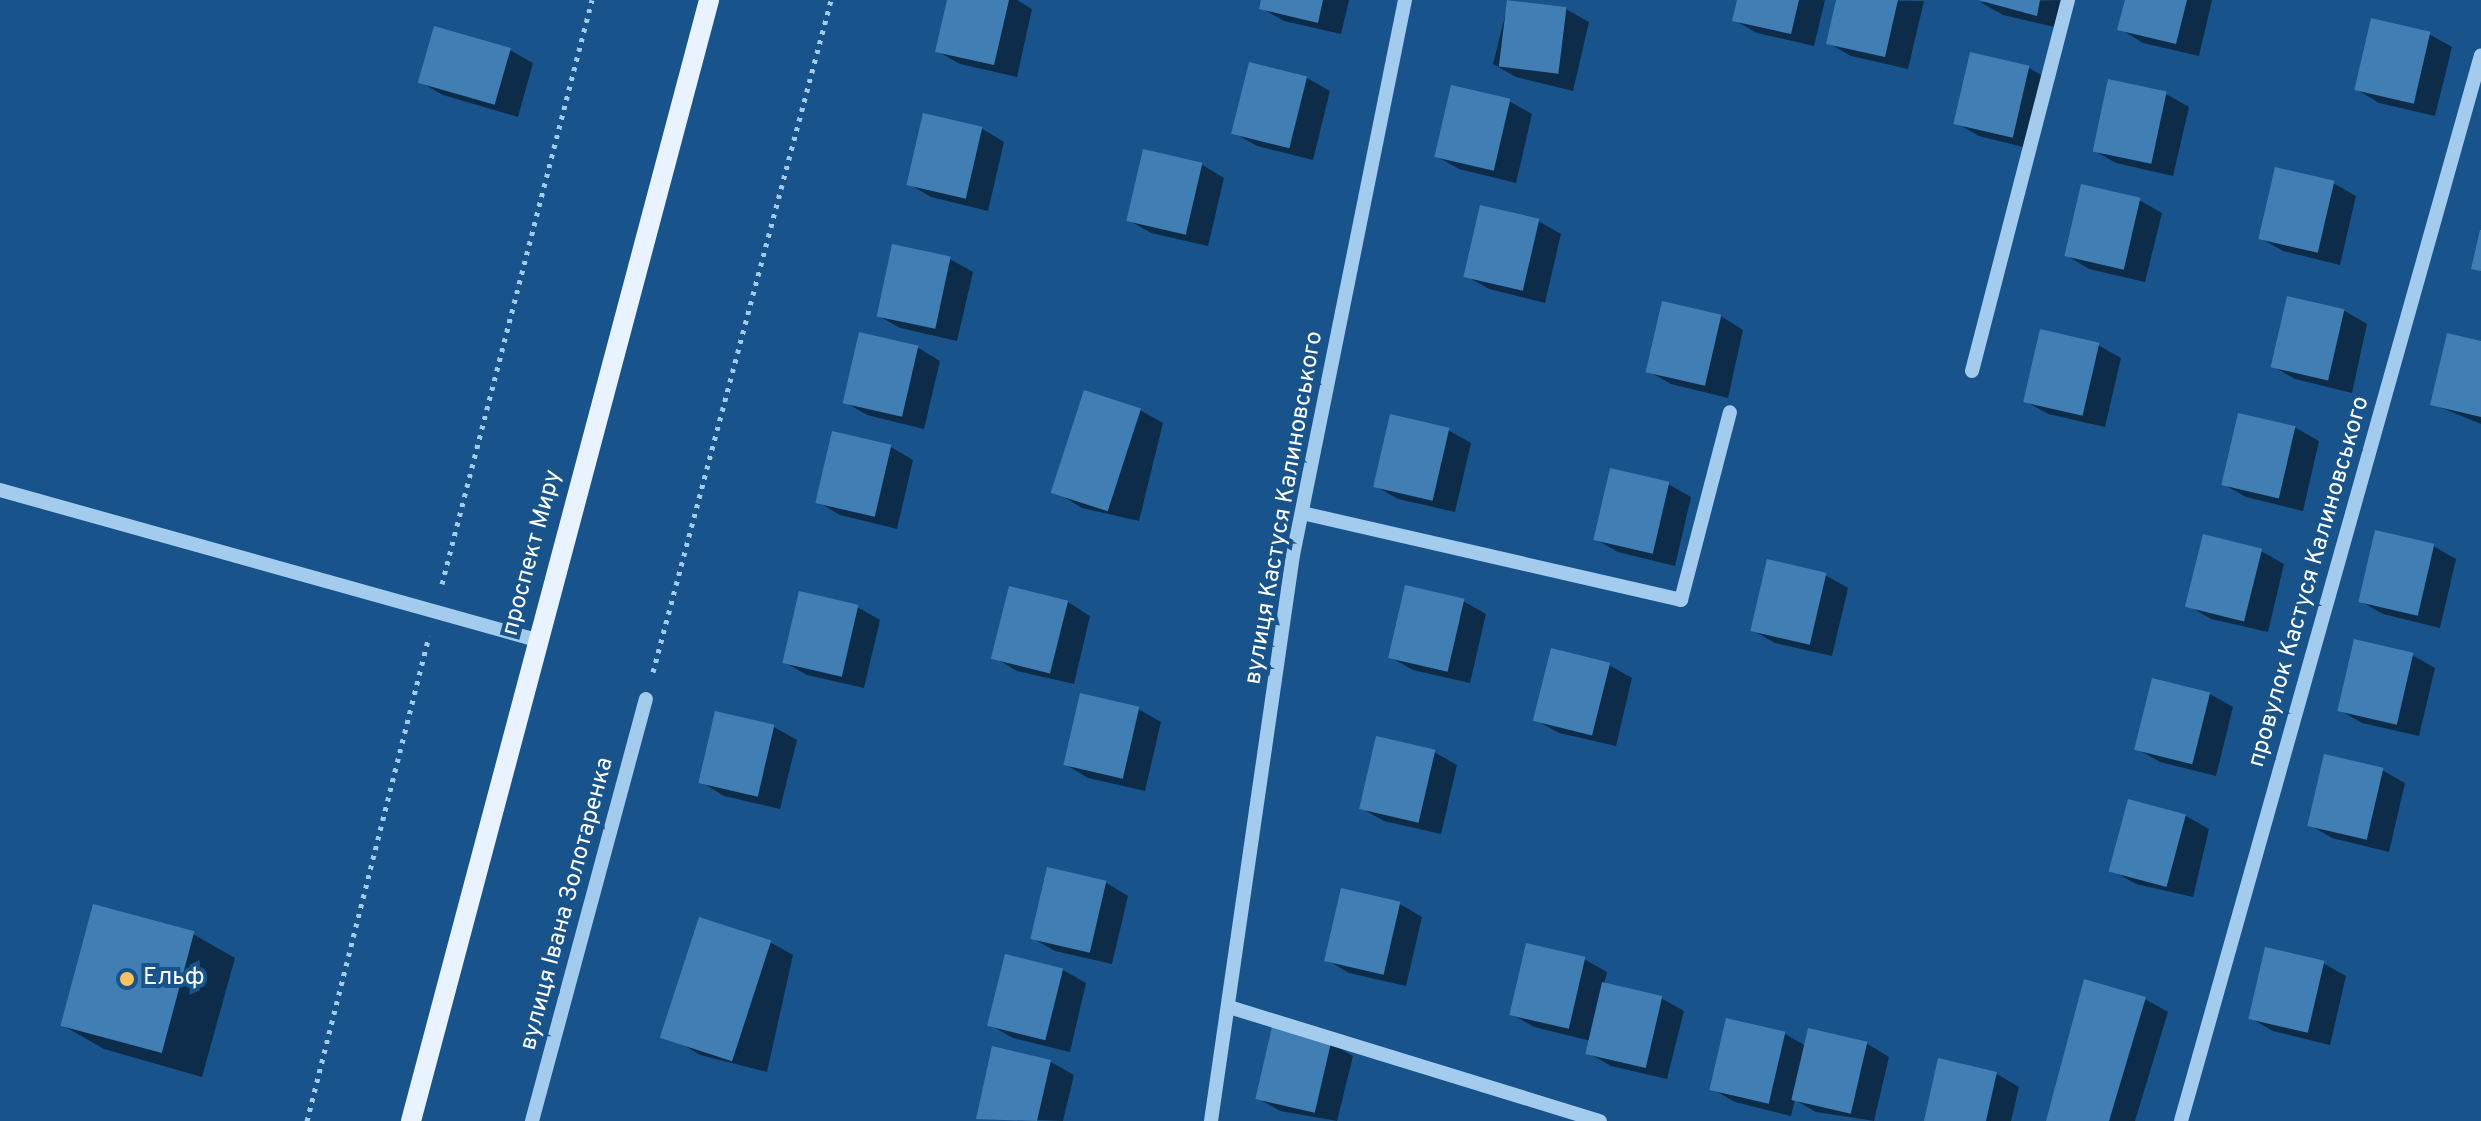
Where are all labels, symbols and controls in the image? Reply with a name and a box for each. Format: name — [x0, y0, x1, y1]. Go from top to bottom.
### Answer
street label: вулиця Кастуся Калиновського — [1240, 329, 1330, 687]
street label: провулок Кастуся Калиновського — [2243, 393, 2377, 771]
street label: проспект Миру — [497, 467, 569, 639]
street label: вулиця Івана Золотаренка — [515, 754, 621, 1054]
place label: Ельф — [143, 965, 205, 993]
marker: Ельф — [118, 970, 136, 988]

